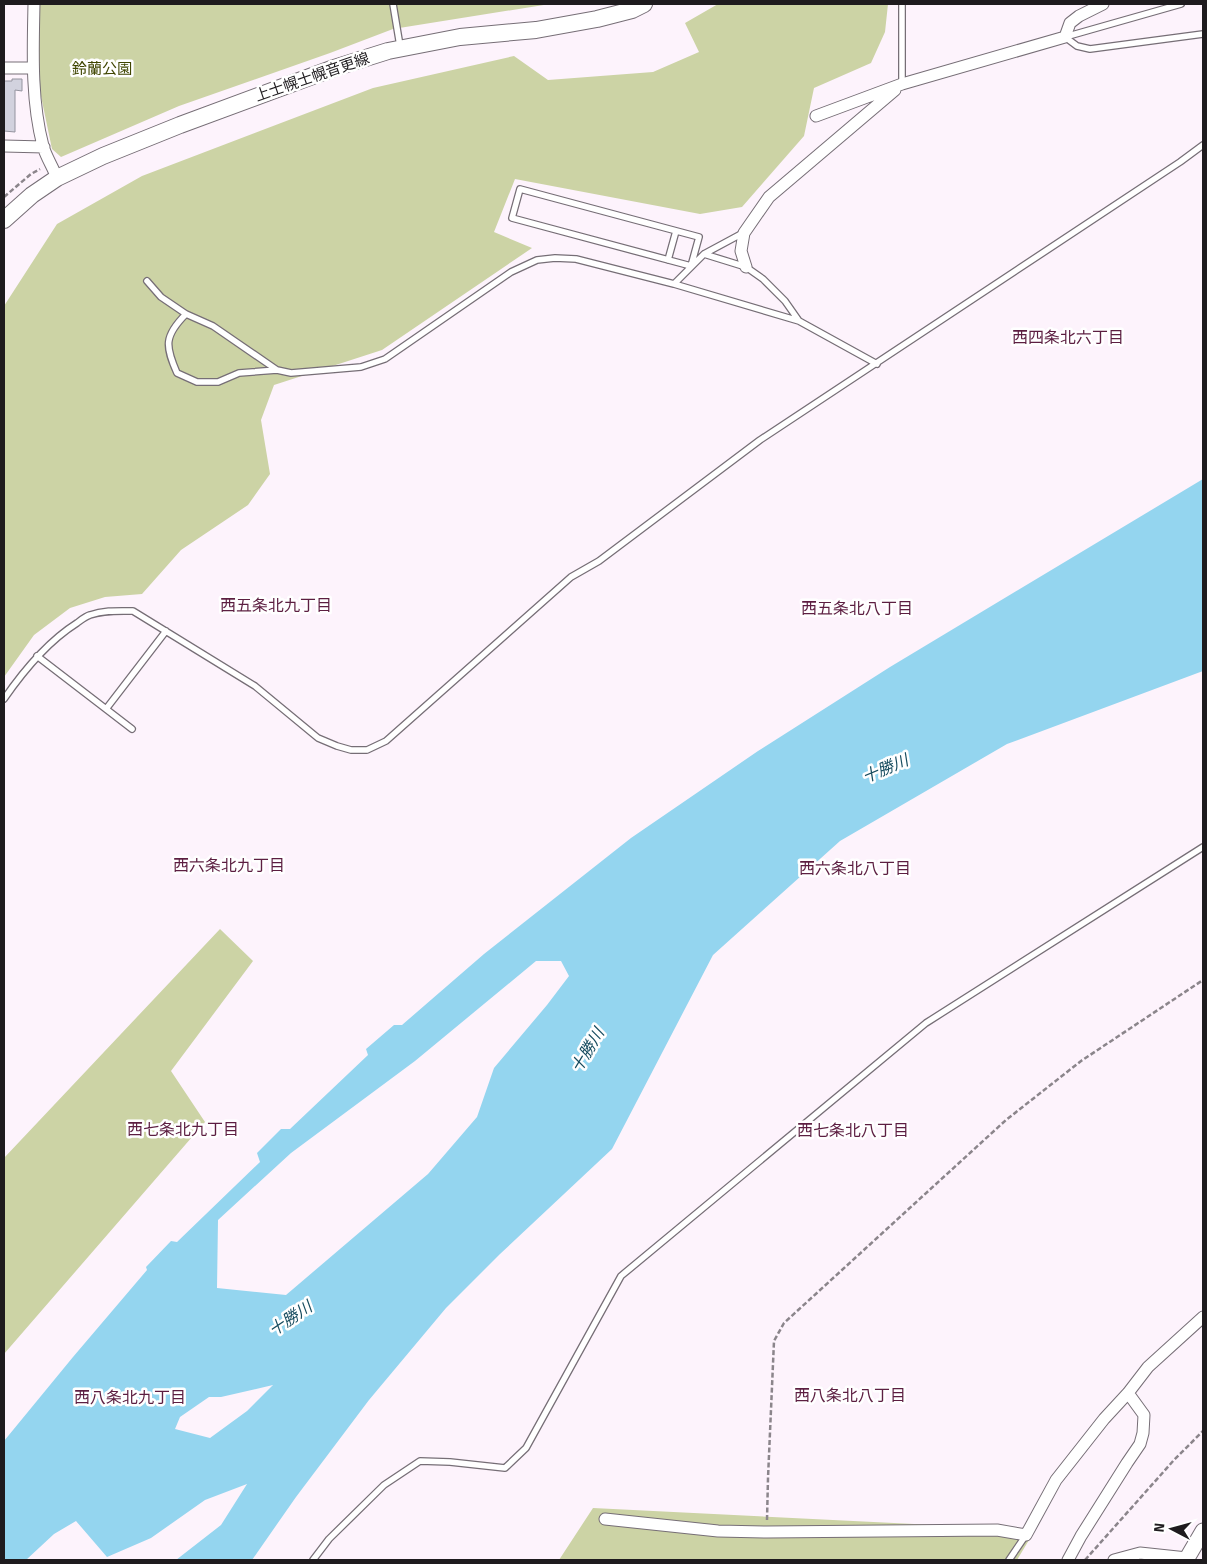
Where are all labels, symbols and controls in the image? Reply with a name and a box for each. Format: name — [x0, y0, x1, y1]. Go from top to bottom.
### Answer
street label: 上士幌士幌音更線 — [252, 49, 372, 105]
park label: 鈴蘭公園 — [72, 60, 132, 78]
district label: 西四条北六丁目 — [1012, 328, 1124, 347]
district label: 西五条北九丁目 — [220, 596, 332, 615]
district label: 西五条北八丁目 — [801, 599, 913, 618]
water label: 十勝川 — [859, 750, 913, 787]
district label: 西六条北九丁目 — [173, 856, 285, 875]
district label: 西六条北八丁目 — [799, 859, 911, 878]
water label: 十勝川 — [567, 1023, 609, 1076]
district label: 西七条北九丁目 — [127, 1120, 239, 1139]
district label: 西七条北八丁目 — [797, 1121, 909, 1140]
water label: 十勝川 — [265, 1296, 317, 1340]
district label: 西八条北八丁目 — [794, 1386, 906, 1405]
district label: 西八条北九丁目 — [74, 1388, 186, 1407]
north arrow — [1147, 1504, 1197, 1554]
text: N — [1151, 1522, 1169, 1533]

